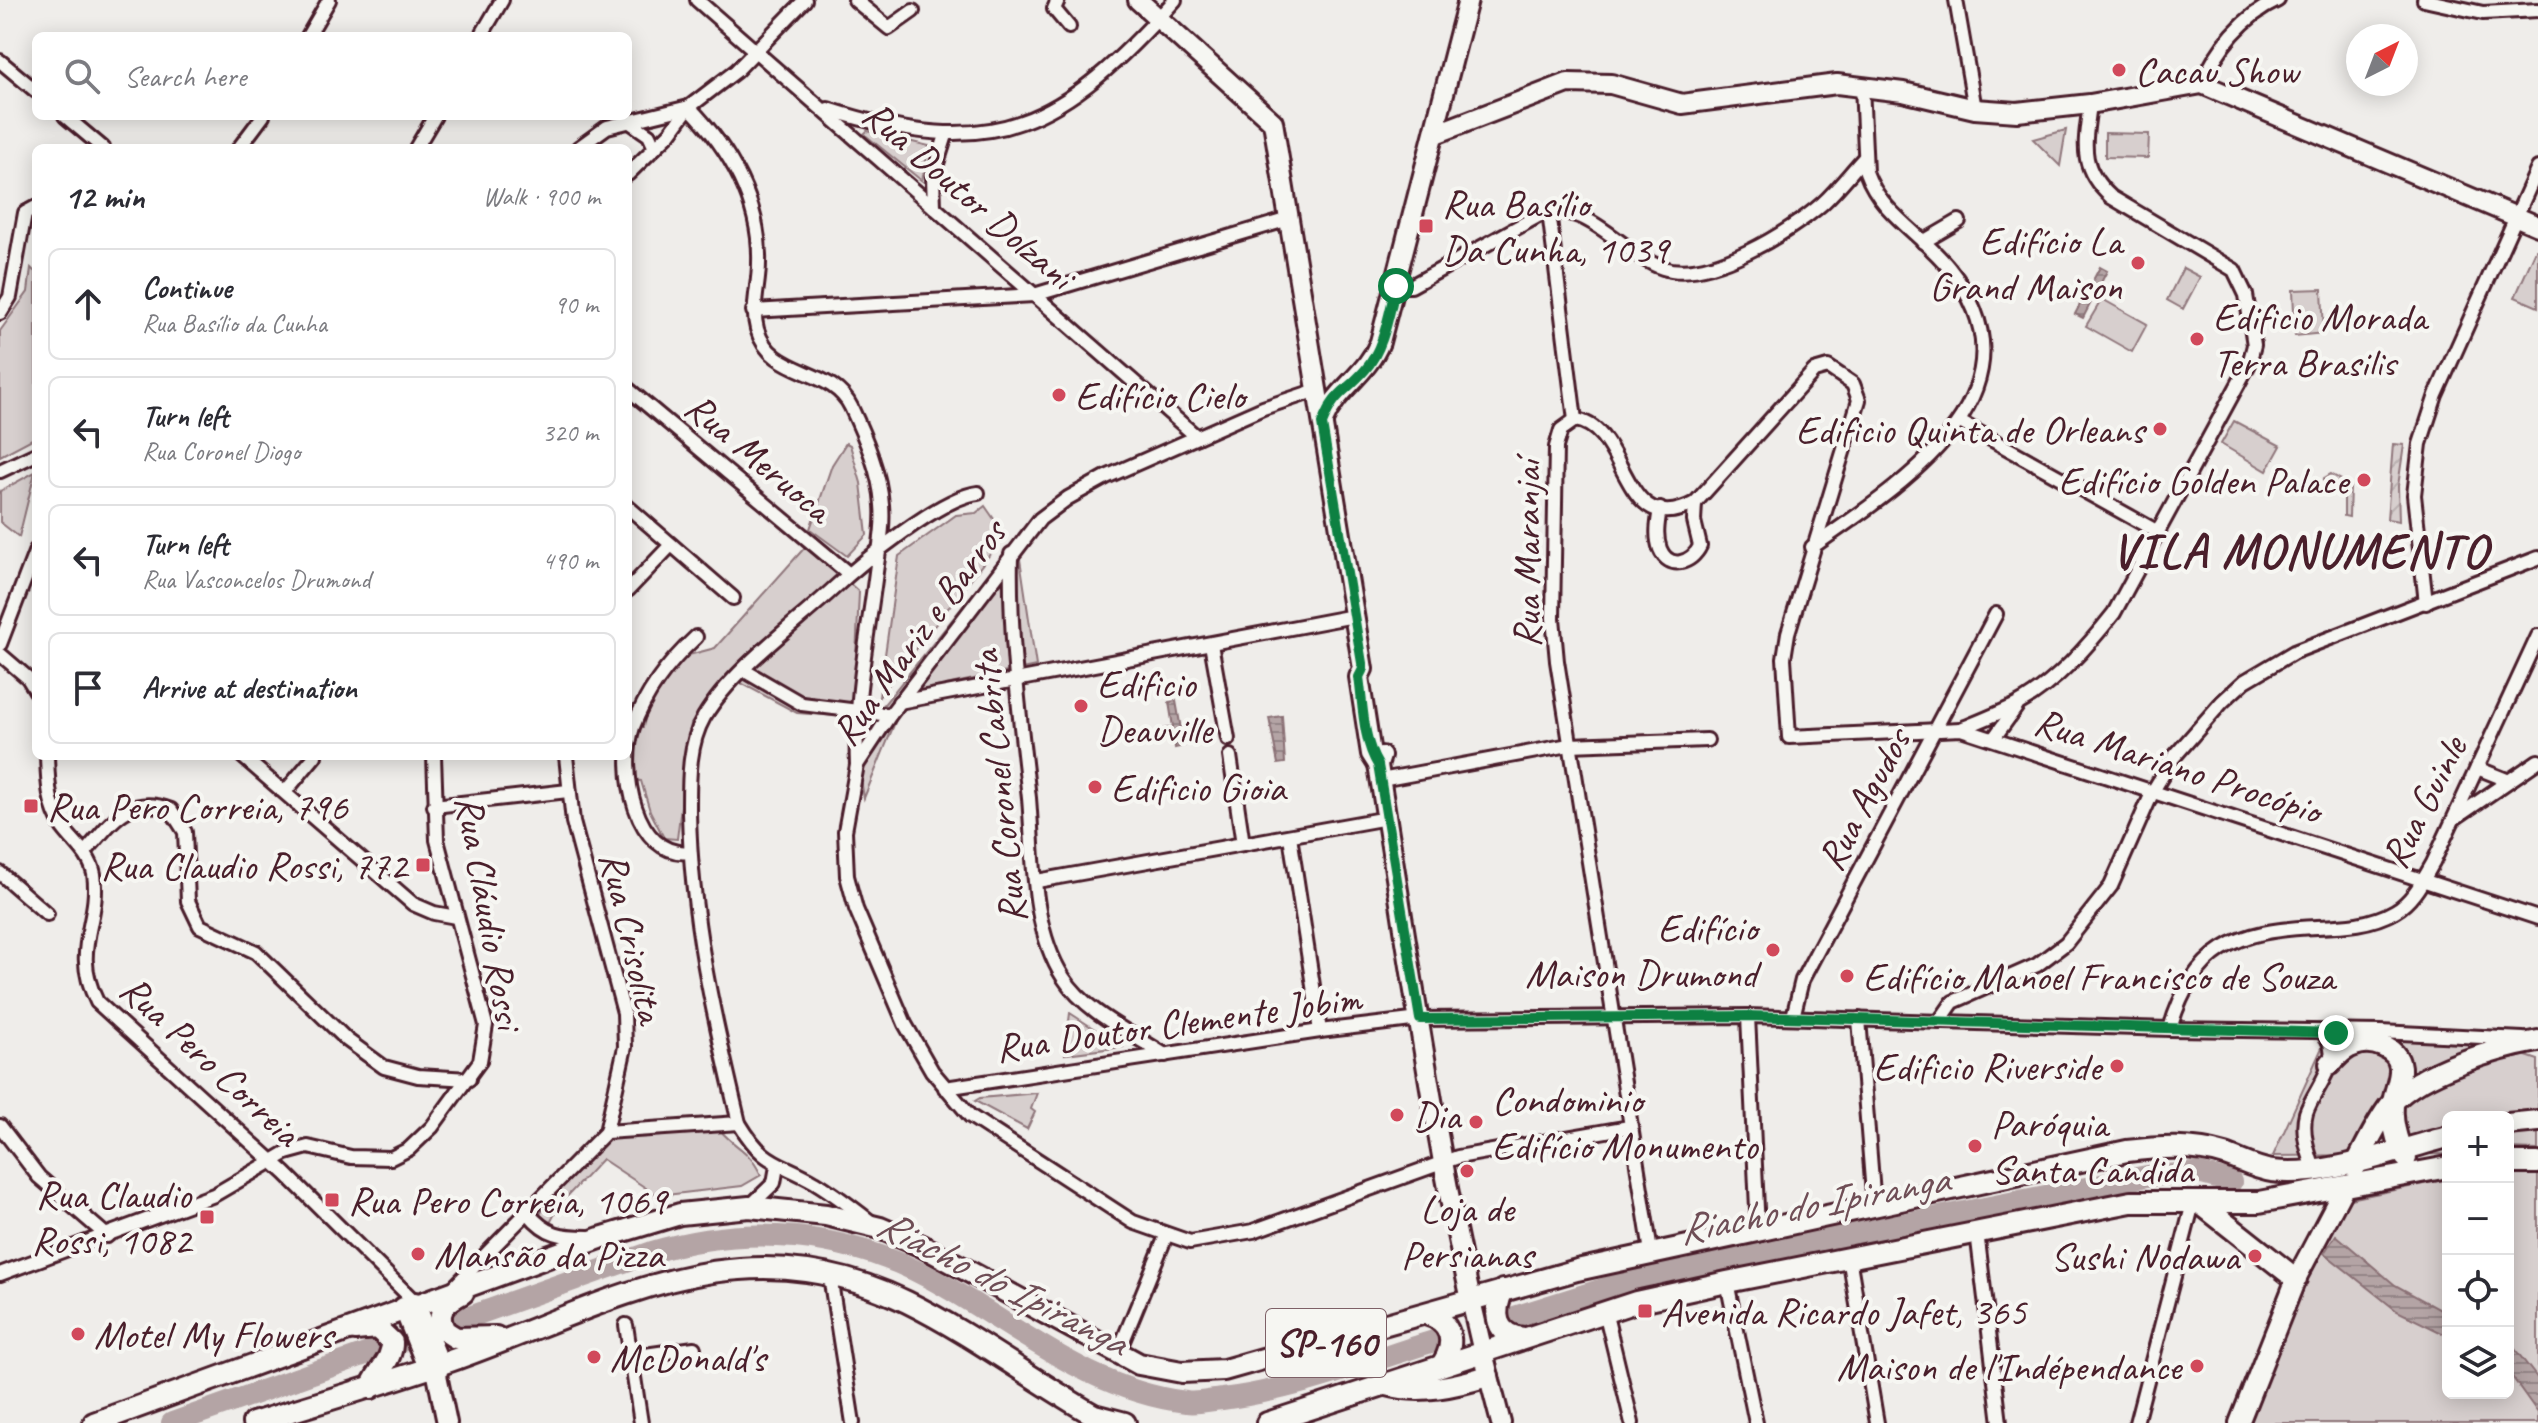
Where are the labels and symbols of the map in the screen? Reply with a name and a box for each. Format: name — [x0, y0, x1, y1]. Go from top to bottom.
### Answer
north arrow — [2346, 24, 2418, 96]
place label: Cacau Show — [2135, 46, 2302, 96]
marker: Cacau Show — [2110, 61, 2128, 79]
street label: Rua Doutor Dolzani — [852, 89, 1088, 303]
place label: Rua Basílio Da Cunha, 1039 — [1442, 179, 1672, 275]
place label: Edifício La Grand Maison — [1929, 216, 2126, 312]
marker: Rua Basílio Da Cunha, 1039 — [1417, 217, 1435, 235]
marker: Edifício La Grand Maison — [2129, 254, 2147, 272]
route start — [1378, 268, 1414, 304]
place label: Edificio Morada Terra Brasilis — [2213, 292, 2430, 388]
marker: Edificio Morada Terra Brasilis — [2188, 330, 2206, 348]
place label: Edifício Cielo — [1075, 371, 1248, 421]
street label: Rua Meruoca — [675, 382, 845, 536]
marker: Edifício Cielo — [1050, 386, 1068, 404]
place label: Edificio Quinta de Orleans — [1796, 405, 2147, 455]
marker: Edificio Quinta de Orleans — [2151, 420, 2169, 438]
street label: Rua Maranjaí — [1502, 453, 1552, 648]
place label: Edifício Golden Palace — [2059, 456, 2351, 506]
marker: Edifício Golden Palace — [2355, 471, 2373, 489]
street label: Rua Mariz e Barros — [820, 507, 1019, 755]
district label: VILA MONUMENTO — [2112, 521, 2492, 581]
street label: Rua Coronel Cabrita — [960, 645, 1038, 926]
place label: Edificio Deauville — [1097, 659, 1215, 755]
street label: Rua Mariano Procópio — [2028, 696, 2331, 837]
marker: Edificio Deauville — [1072, 697, 1090, 715]
street label: Rua Agudos — [1806, 717, 1924, 879]
street label: Rua Guinle — [2370, 726, 2479, 877]
place label: Edificio Gioia — [1111, 763, 1288, 813]
marker: Edificio Gioia — [1086, 778, 1104, 796]
place label: Rua Pero Correia, 796 — [47, 782, 348, 832]
street label: Rua Cláudio Rossi — [444, 792, 535, 1037]
marker: Rua Pero Correia, 796 — [22, 797, 40, 815]
place label: Rua Claudio Rossi, 772 — [100, 841, 410, 891]
street label: Rua Crisolita — [588, 847, 677, 1031]
marker: Rua Claudio Rossi, 772 — [414, 856, 432, 874]
place label: Edifício Maison Drumond — [1525, 903, 1762, 999]
marker: Edifício Maison Drumond — [1764, 941, 1782, 959]
place label: Edifício Manoel Francisco de Souza — [1863, 952, 2338, 1002]
street label: Rua Pero Correia — [110, 964, 313, 1159]
marker: Edifício Manoel Francisco de Souza — [1838, 967, 1856, 985]
street label: Rua Doutor Clemente Jobim — [992, 972, 1366, 1073]
route end — [2318, 1015, 2354, 1051]
place label: Edificio Riverside — [1874, 1042, 2104, 1092]
marker: Edificio Riverside — [2108, 1057, 2126, 1075]
place label: Condominio Edifício Monumento — [1492, 1075, 1759, 1171]
place label: Dia — [1413, 1091, 1463, 1141]
place label: Paróquia Santa Candida — [1991, 1099, 2196, 1195]
marker: Dia — [1388, 1106, 1406, 1124]
marker: Condominio Edifício Monumento — [1467, 1113, 1485, 1131]
marker: Paróquia Santa Candida — [1966, 1137, 1984, 1155]
water label: Riacho do Ipiranga — [1674, 1152, 1956, 1257]
marker: Loja de Persianas — [1458, 1162, 1476, 1180]
place label: Rua Claudio Rossi, 1082 — [31, 1170, 194, 1266]
place label: Rua Pero Correia, 1069 — [348, 1176, 669, 1226]
place label: Loja de Persianas — [1401, 1184, 1536, 1280]
marker: Rua Pero Correia, 1069 — [323, 1191, 341, 1209]
water label: Riacho do Ipiranga — [869, 1197, 1139, 1370]
marker: Rua Claudio Rossi, 1082 — [198, 1208, 216, 1226]
place label: Mansão da Pizza — [434, 1230, 666, 1280]
place label: Sushi Nodawa — [2050, 1232, 2242, 1282]
marker: Mansão da Pizza — [409, 1245, 427, 1263]
marker: Sushi Nodawa — [2246, 1247, 2264, 1265]
place label: Avenida Ricardo Jafet, 365 — [1661, 1287, 2028, 1337]
marker: Avenida Ricardo Jafet, 365 — [1636, 1302, 1654, 1320]
road number: SP-160 — [1266, 1309, 1386, 1377]
place label: Motel My Flowers — [94, 1310, 336, 1360]
marker: Motel My Flowers — [69, 1325, 87, 1343]
place label: McDonald's — [610, 1333, 768, 1383]
place label: Maison de l'Indépendance — [1837, 1342, 2184, 1392]
marker: McDonald's — [585, 1348, 603, 1366]
marker: Maison de l'Indépendance — [2188, 1357, 2206, 1375]

